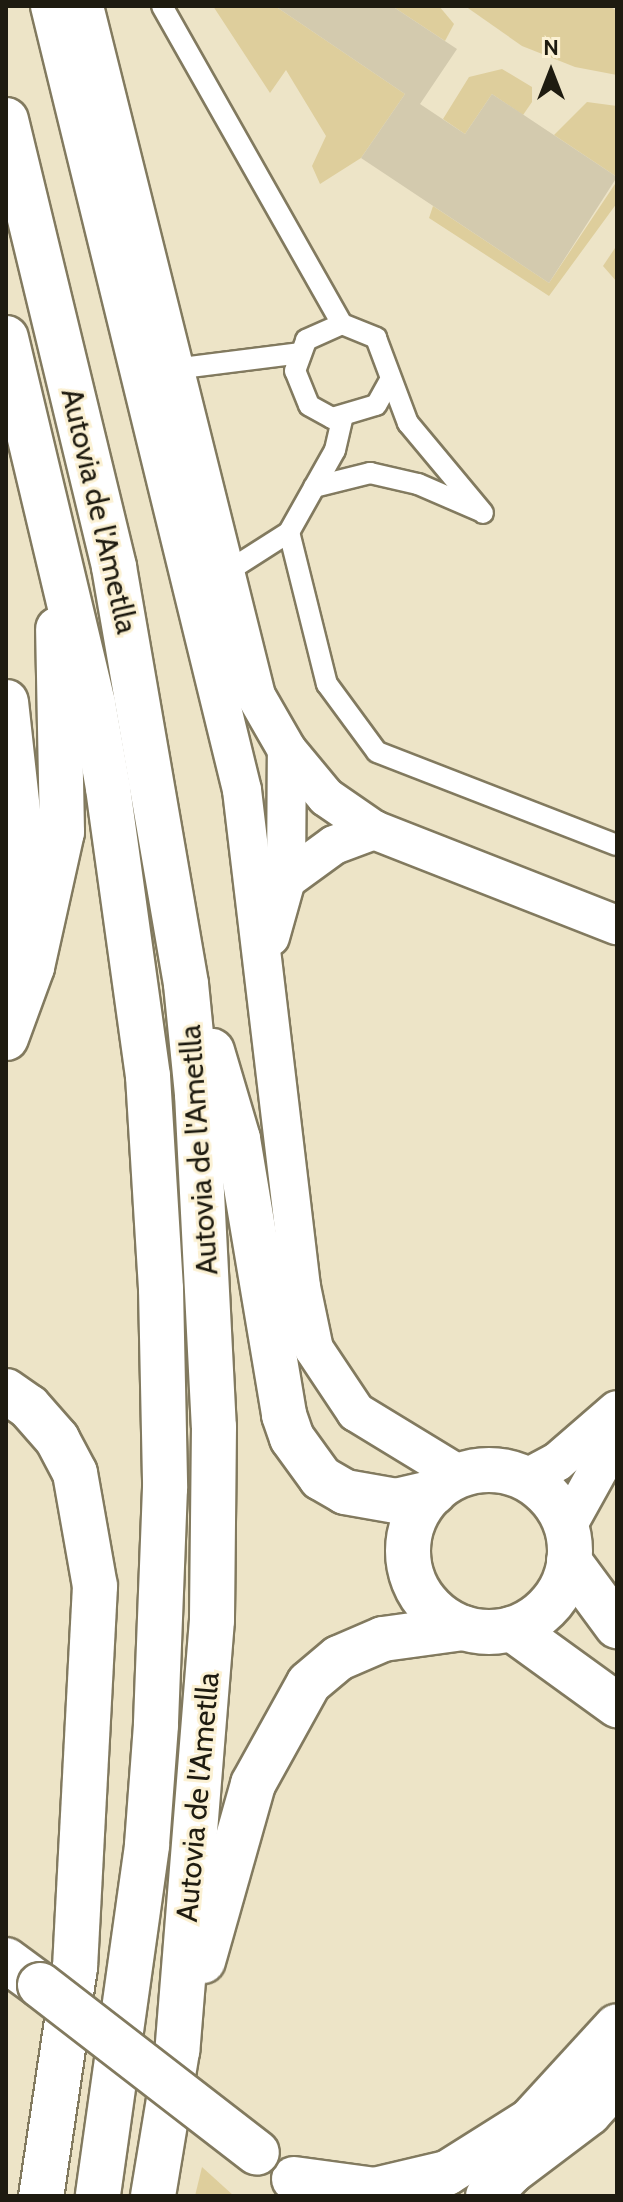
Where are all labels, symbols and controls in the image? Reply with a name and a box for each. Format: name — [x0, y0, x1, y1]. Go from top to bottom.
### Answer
north arrow — [511, 32, 591, 112]
text: N — [543, 34, 559, 61]
street label: Autovia de l'Ametlla — [53, 385, 145, 637]
street label: Autovia de l'Ametlla — [172, 1024, 226, 1276]
street label: Autovia de l'Ametlla — [169, 1671, 227, 1923]

